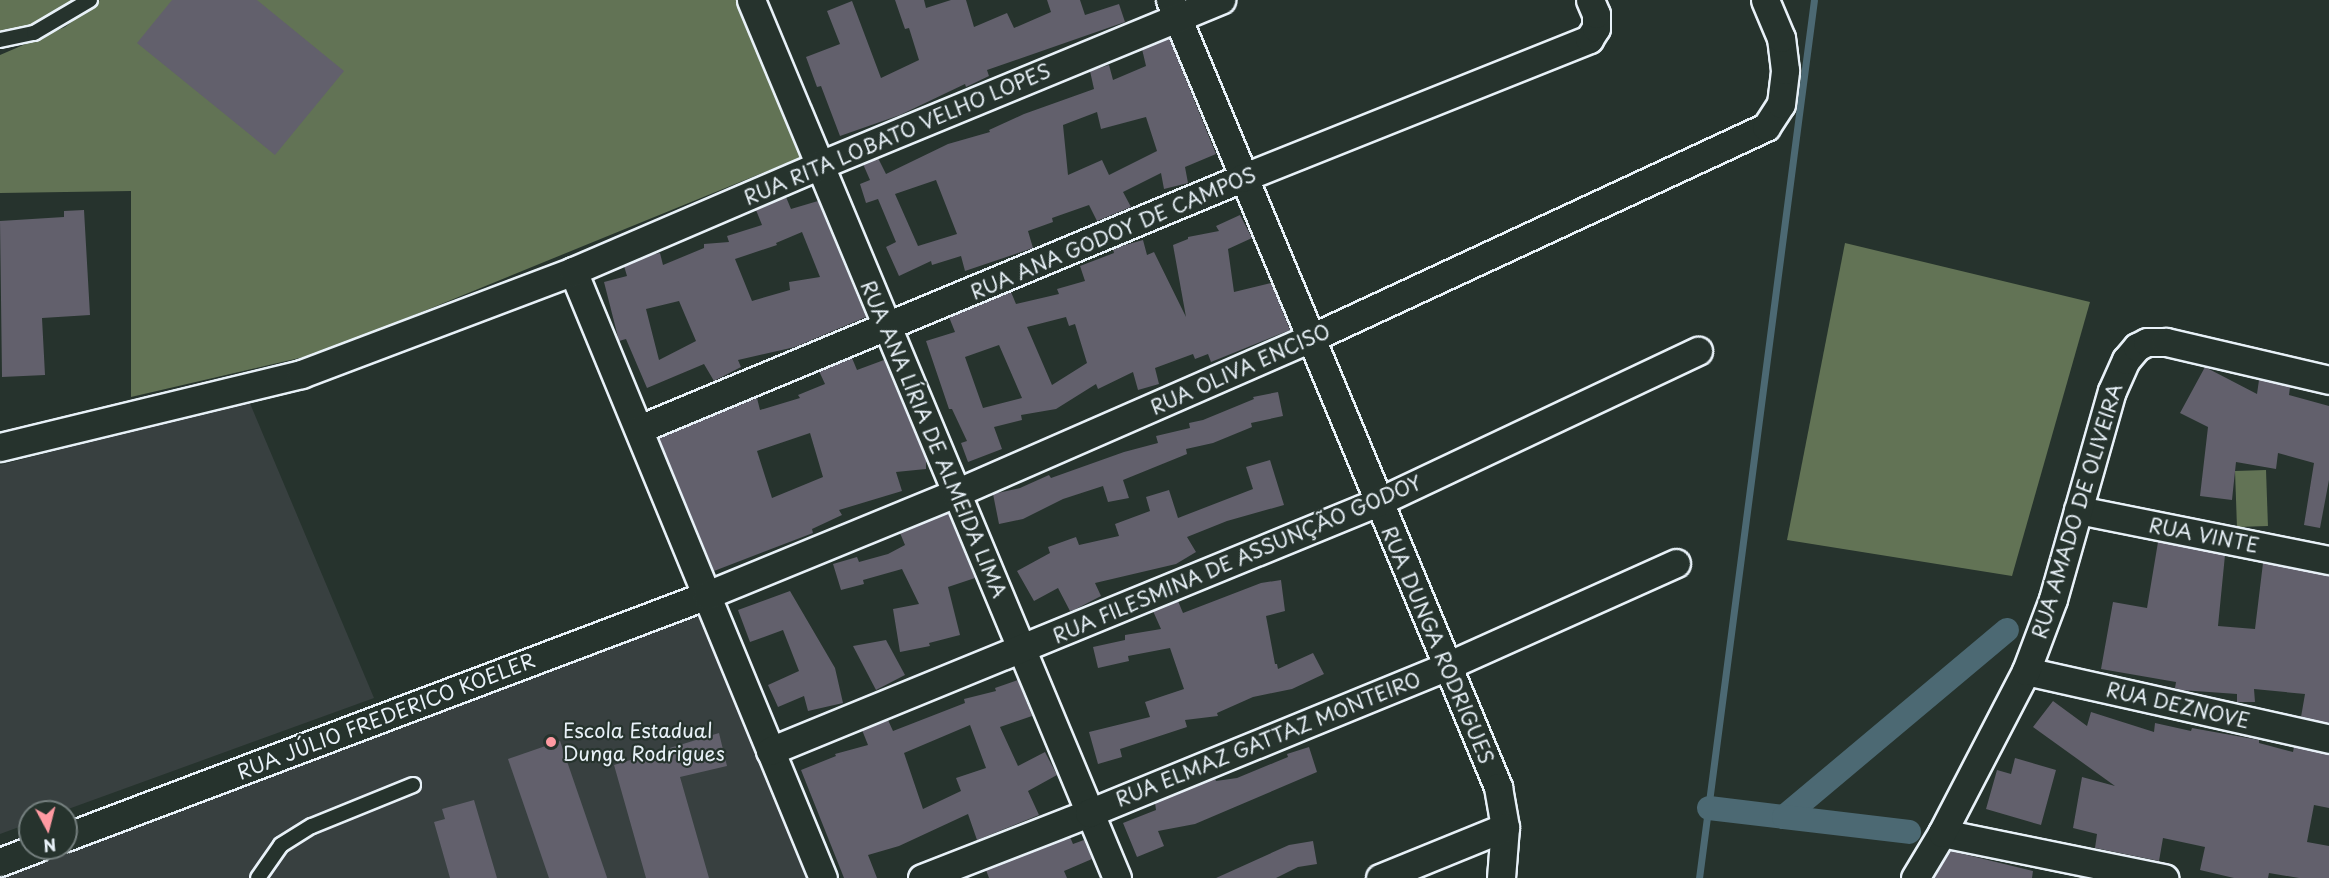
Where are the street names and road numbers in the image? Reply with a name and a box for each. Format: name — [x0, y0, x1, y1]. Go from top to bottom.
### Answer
street label: RUA RITA LOBATO VELHO LOPES — [739, 58, 1055, 210]
street label: RUA ANA GODOY DE CAMPOS — [966, 161, 1260, 305]
street label: RUA ANA LÍRIA DE ALMEIDA LIMA — [855, 275, 1013, 603]
street label: RUA OLIVA ENCISO — [1146, 319, 1334, 419]
street label: RUA AMADO DE OLIVEIRA — [2026, 379, 2128, 643]
street label: RUA FILESMINA DE ASSUNÇÃO GODOY — [1047, 469, 1427, 649]
street label: RUA VINTE — [2147, 513, 2261, 557]
street label: RUA DUNGA RODRIGUES — [1377, 522, 1499, 768]
street label: RUA JÚLIO FREDERICO KOELER — [232, 647, 540, 785]
street label: RUA ELMAZ GATTAZ MONTEIRO — [1111, 666, 1425, 812]
street label: RUA DEZNOVE — [2102, 676, 2254, 734]

